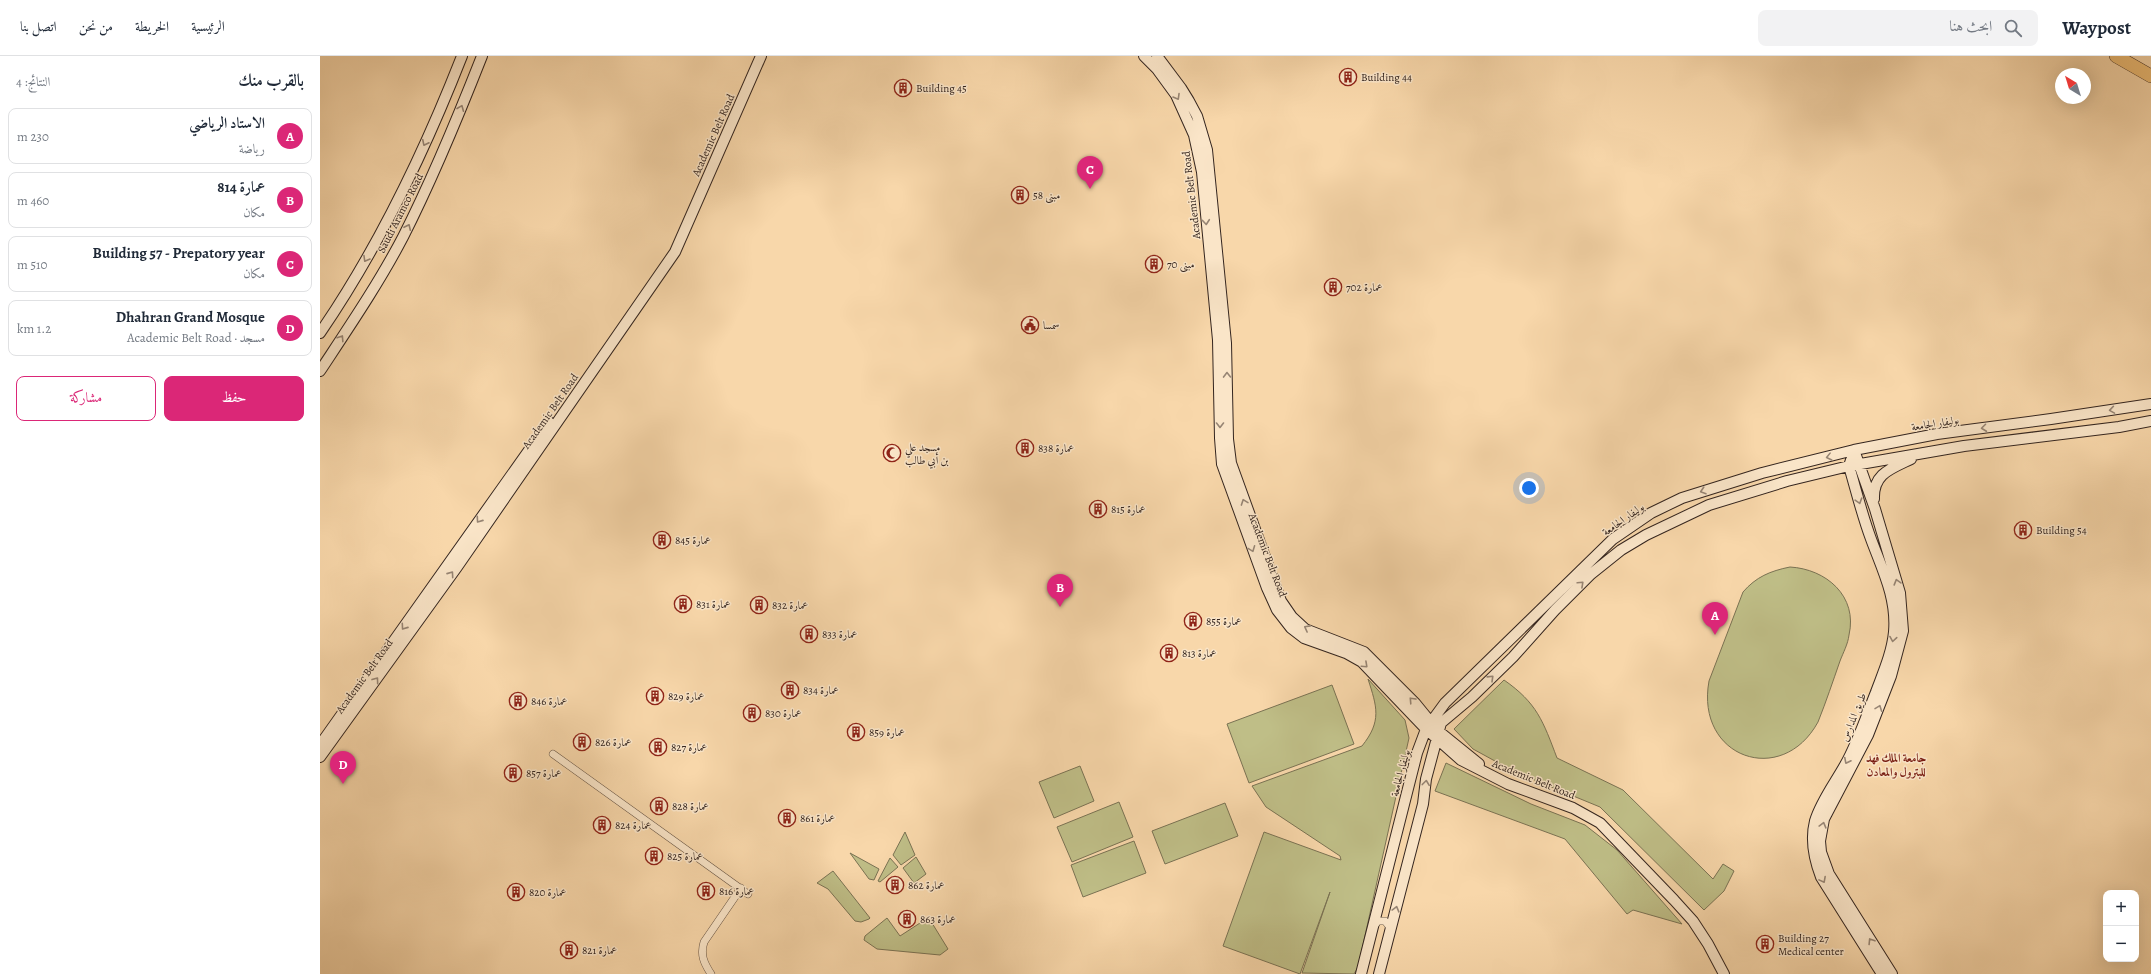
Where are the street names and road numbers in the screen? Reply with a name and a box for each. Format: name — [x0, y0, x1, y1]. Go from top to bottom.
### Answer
street label: Academic Belt Road — [688, 92, 738, 180]
street label: Academic Belt Road — [1179, 150, 1204, 241]
street label: Saudi Aramco Road — [374, 171, 427, 256]
street label: Academic Belt Road — [518, 371, 582, 453]
street label: بوليفار الجامعة — [1910, 412, 1960, 435]
street label: بوليفار الجامعة — [1599, 499, 1647, 539]
street label: Academic Belt Road — [1244, 510, 1290, 599]
street label: Academic Belt Road — [332, 636, 397, 717]
street label: طريق المدارس — [1837, 691, 1870, 744]
street label: بوليفار الجامعة — [1387, 748, 1414, 798]
street label: Academic Belt Road — [1489, 756, 1578, 803]

